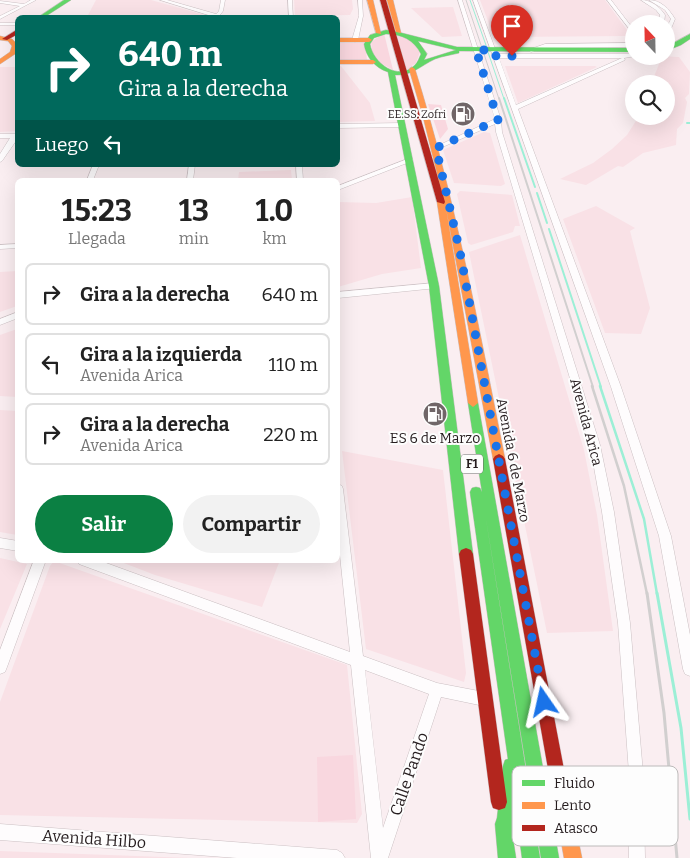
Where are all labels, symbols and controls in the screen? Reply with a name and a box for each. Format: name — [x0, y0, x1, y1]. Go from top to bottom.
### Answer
pin — [491, 5, 533, 56]
icon: arrive — [498, 12, 526, 40]
north arrow — [625, 15, 675, 65]
map controls — [625, 15, 675, 125]
text: 640 m — [118, 33, 222, 75]
icon: right — [35, 35, 100, 100]
text: Gira a la derecha — [118, 75, 288, 102]
button: search — [625, 75, 675, 125]
fuel station icon: EE.SS. Zofri — [450, 101, 476, 127]
place label: EE.SS. Zofri — [388, 108, 447, 121]
icon: left — [99, 130, 127, 158]
text: Luego — [35, 133, 89, 156]
text: 15:23 — [62, 193, 132, 229]
text: 13 — [179, 193, 209, 229]
text: 1.0 — [256, 193, 293, 229]
text: Llegada — [68, 229, 126, 248]
text: min — [179, 229, 209, 248]
text: km — [262, 229, 287, 248]
icon: right — [37, 280, 65, 308]
text: Gira a la derecha — [80, 283, 229, 306]
text: 640 m — [262, 283, 318, 306]
text: Gira a la izquierda — [80, 343, 242, 366]
icon: left — [37, 350, 65, 378]
text: 110 m — [268, 353, 318, 376]
text: Avenida Arica — [80, 366, 183, 385]
street label: Avenida Arica — [566, 376, 606, 468]
street label: Avenida 6 de Marzo — [493, 396, 533, 524]
fuel station icon: ES 6 de Marzo — [422, 401, 448, 427]
text: Gira a la derecha — [80, 413, 229, 436]
icon: right — [37, 420, 65, 448]
text: 220 m — [263, 423, 318, 446]
place label: ES 6 de Marzo — [390, 430, 480, 447]
text: Avenida Arica — [80, 436, 183, 455]
road number: F1 — [461, 454, 483, 474]
button: Salir — [35, 495, 173, 553]
button: Compartir — [183, 495, 320, 553]
position arrow — [517, 675, 569, 727]
street label: Calle Pando — [386, 730, 432, 818]
legend — [512, 766, 678, 846]
text: Fluido — [554, 775, 595, 792]
text: Lento — [554, 797, 591, 814]
text: Atasco — [554, 820, 598, 837]
street label: Avenida Hilbo — [41, 826, 147, 852]

